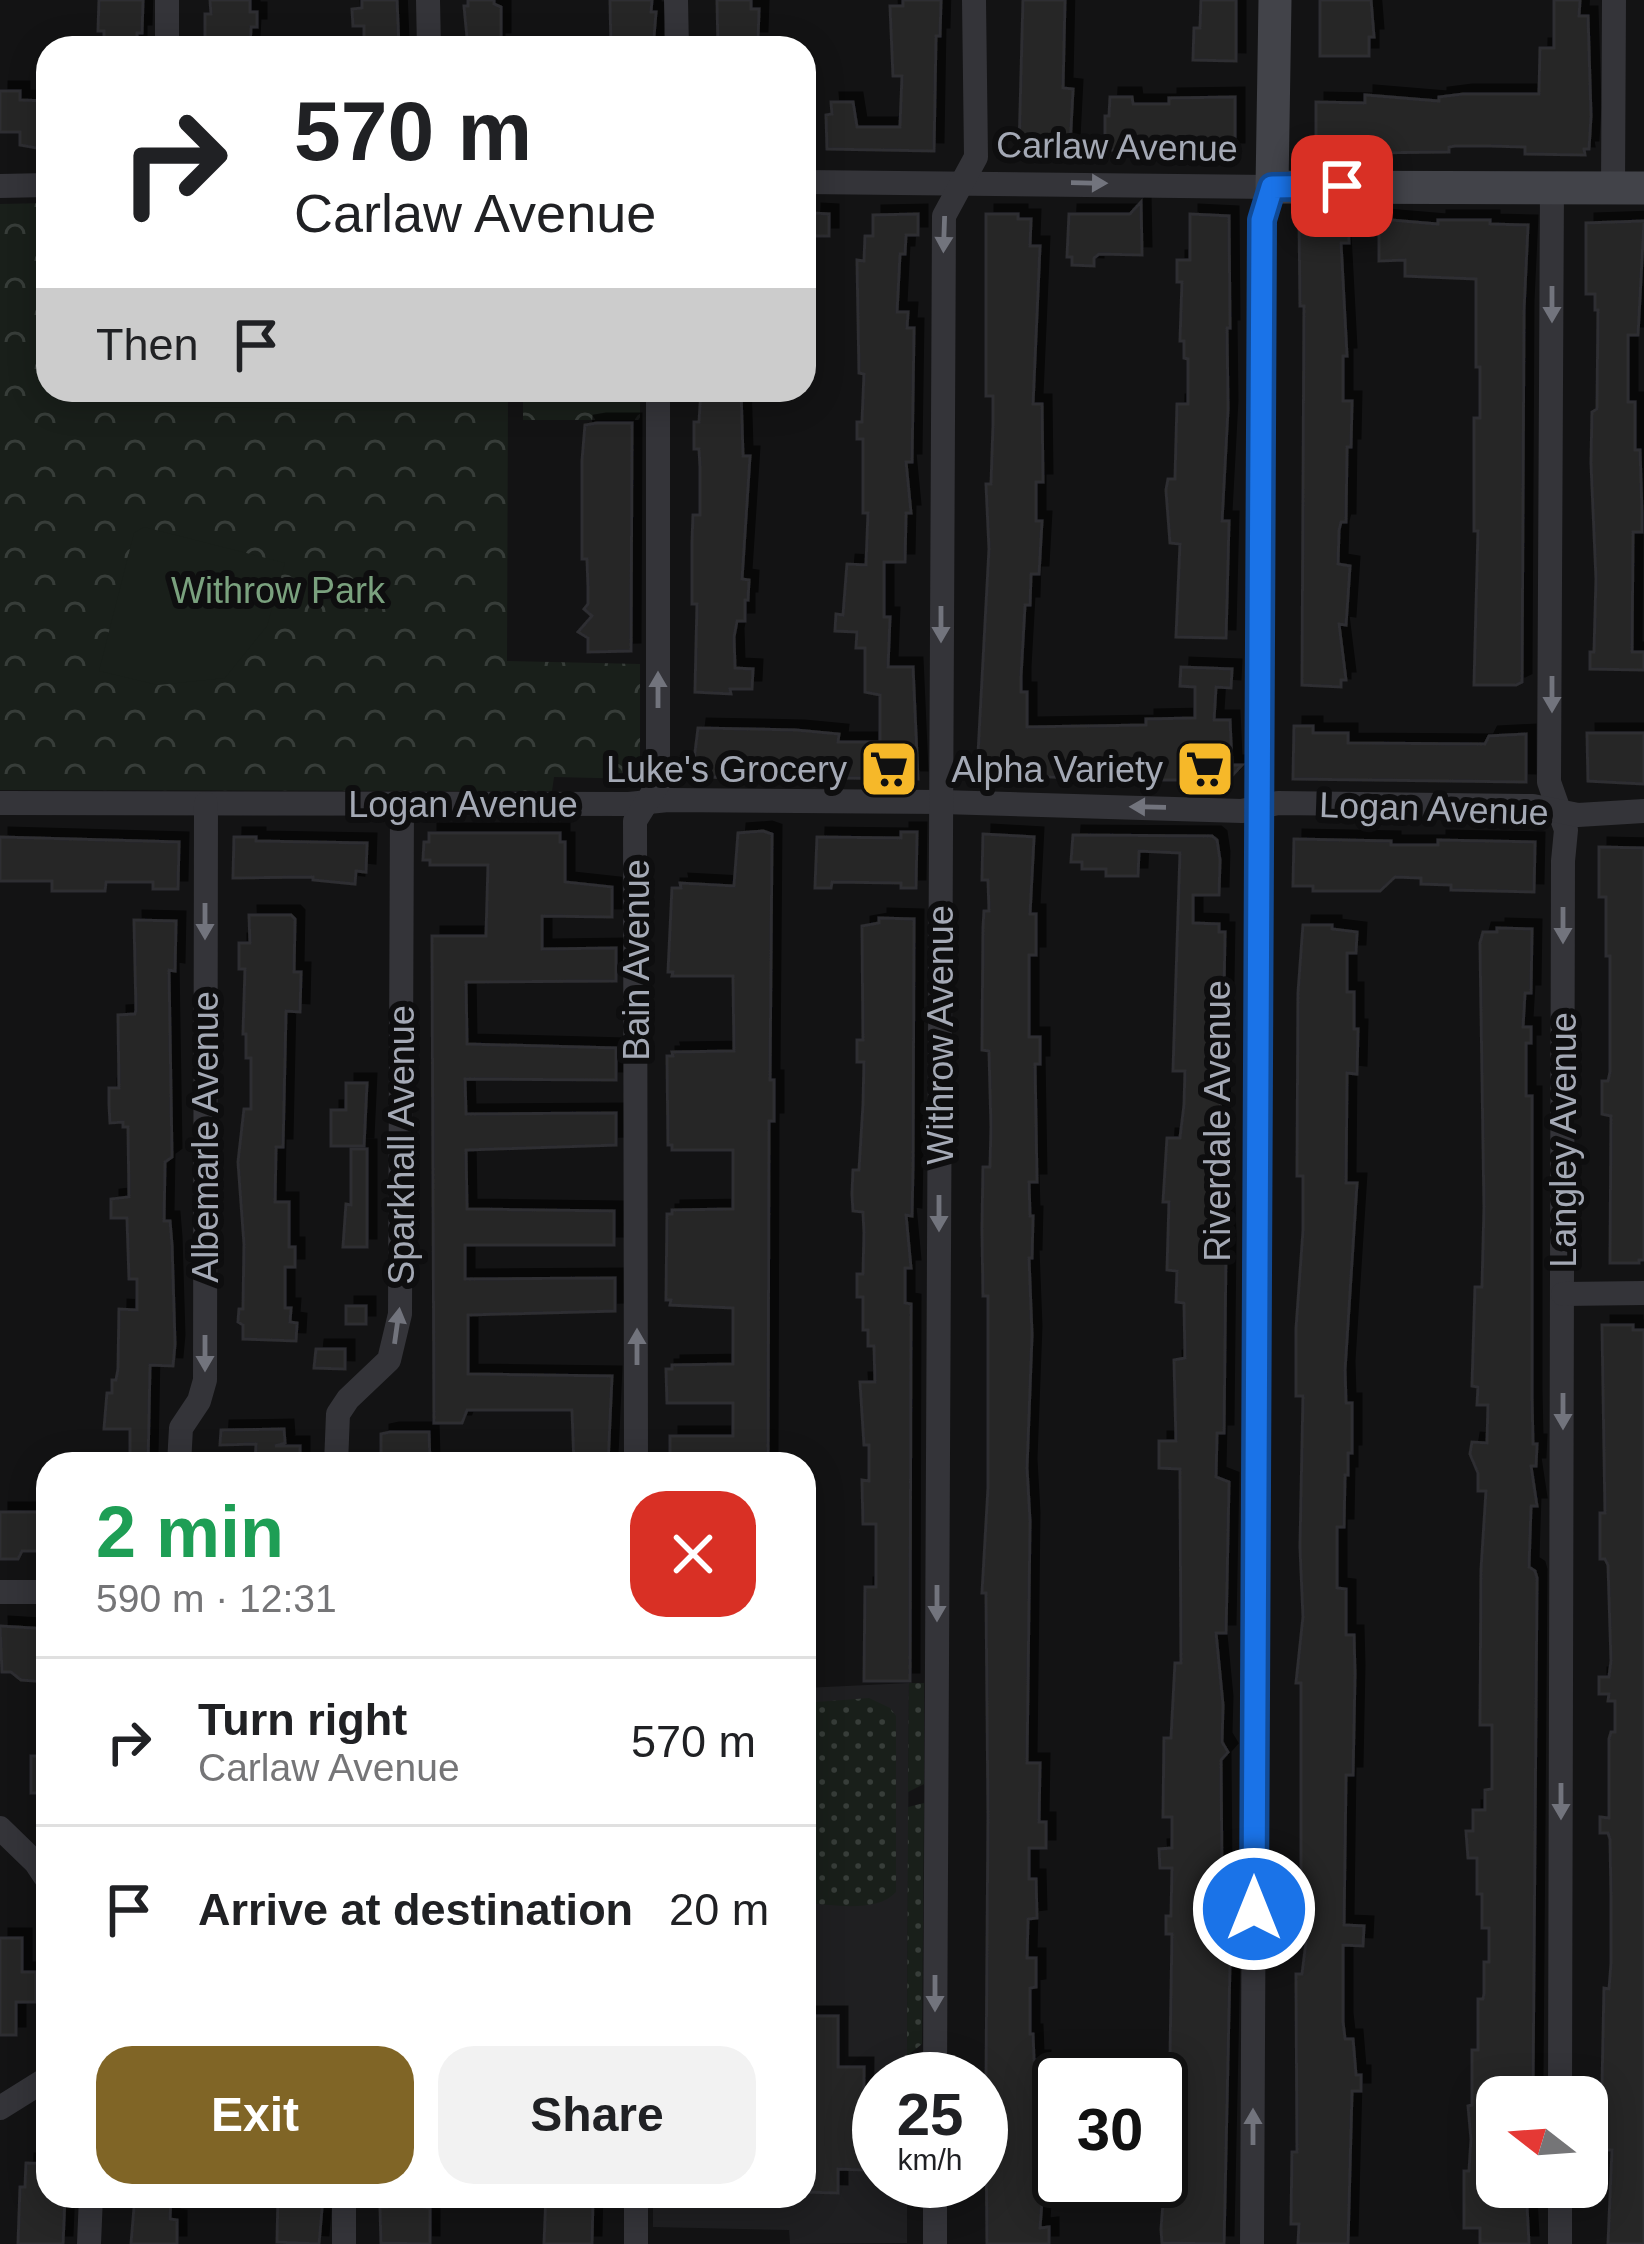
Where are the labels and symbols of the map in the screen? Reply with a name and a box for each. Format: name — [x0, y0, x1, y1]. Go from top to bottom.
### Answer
street label: Carlaw Avenue — [996, 124, 1238, 169]
pin — [1291, 135, 1393, 237]
one-way arrow — [1071, 173, 1109, 193]
one-way arrow — [934, 216, 953, 254]
one-way arrow — [1543, 286, 1562, 324]
park label: Withrow Park — [171, 570, 386, 611]
one-way arrow — [931, 606, 951, 644]
one-way arrow — [648, 670, 668, 708]
one-way arrow — [1542, 676, 1562, 714]
supermarket icon: Luke's Grocery — [858, 738, 920, 800]
supermarket icon: Alpha Variety — [1174, 738, 1236, 800]
place label: Luke's Grocery — [606, 749, 847, 790]
place label: Alpha Variety — [952, 749, 1163, 790]
street label: Logan Avenue — [348, 784, 578, 825]
street label: Logan Avenue — [1319, 784, 1549, 833]
one-way arrow — [1128, 797, 1166, 816]
street label: Bain Avenue — [616, 859, 657, 1061]
one-way arrow — [195, 903, 215, 941]
street label: Withrow Avenue — [920, 905, 961, 1165]
one-way arrow — [1553, 907, 1573, 945]
street label: Riverdale Avenue — [1197, 980, 1238, 1262]
street label: Albemarle Avenue — [185, 991, 226, 1283]
street label: Sparkhall Avenue — [381, 1005, 422, 1285]
street label: Langley Avenue — [1543, 1012, 1584, 1268]
one-way arrow — [929, 1195, 949, 1233]
one-way arrow — [388, 1307, 407, 1345]
one-way arrow — [627, 1327, 647, 1365]
one-way arrow — [195, 1335, 215, 1373]
one-way arrow — [1553, 1393, 1573, 1431]
one-way arrow — [927, 1585, 947, 1623]
one-way arrow — [1551, 1783, 1571, 1821]
position arrow — [1191, 1846, 1317, 1972]
one-way arrow — [926, 1975, 945, 2013]
speed limit sign: 30 — [1032, 2052, 1188, 2208]
north arrow — [1476, 2076, 1608, 2208]
one-way arrow — [1243, 2107, 1263, 2145]

